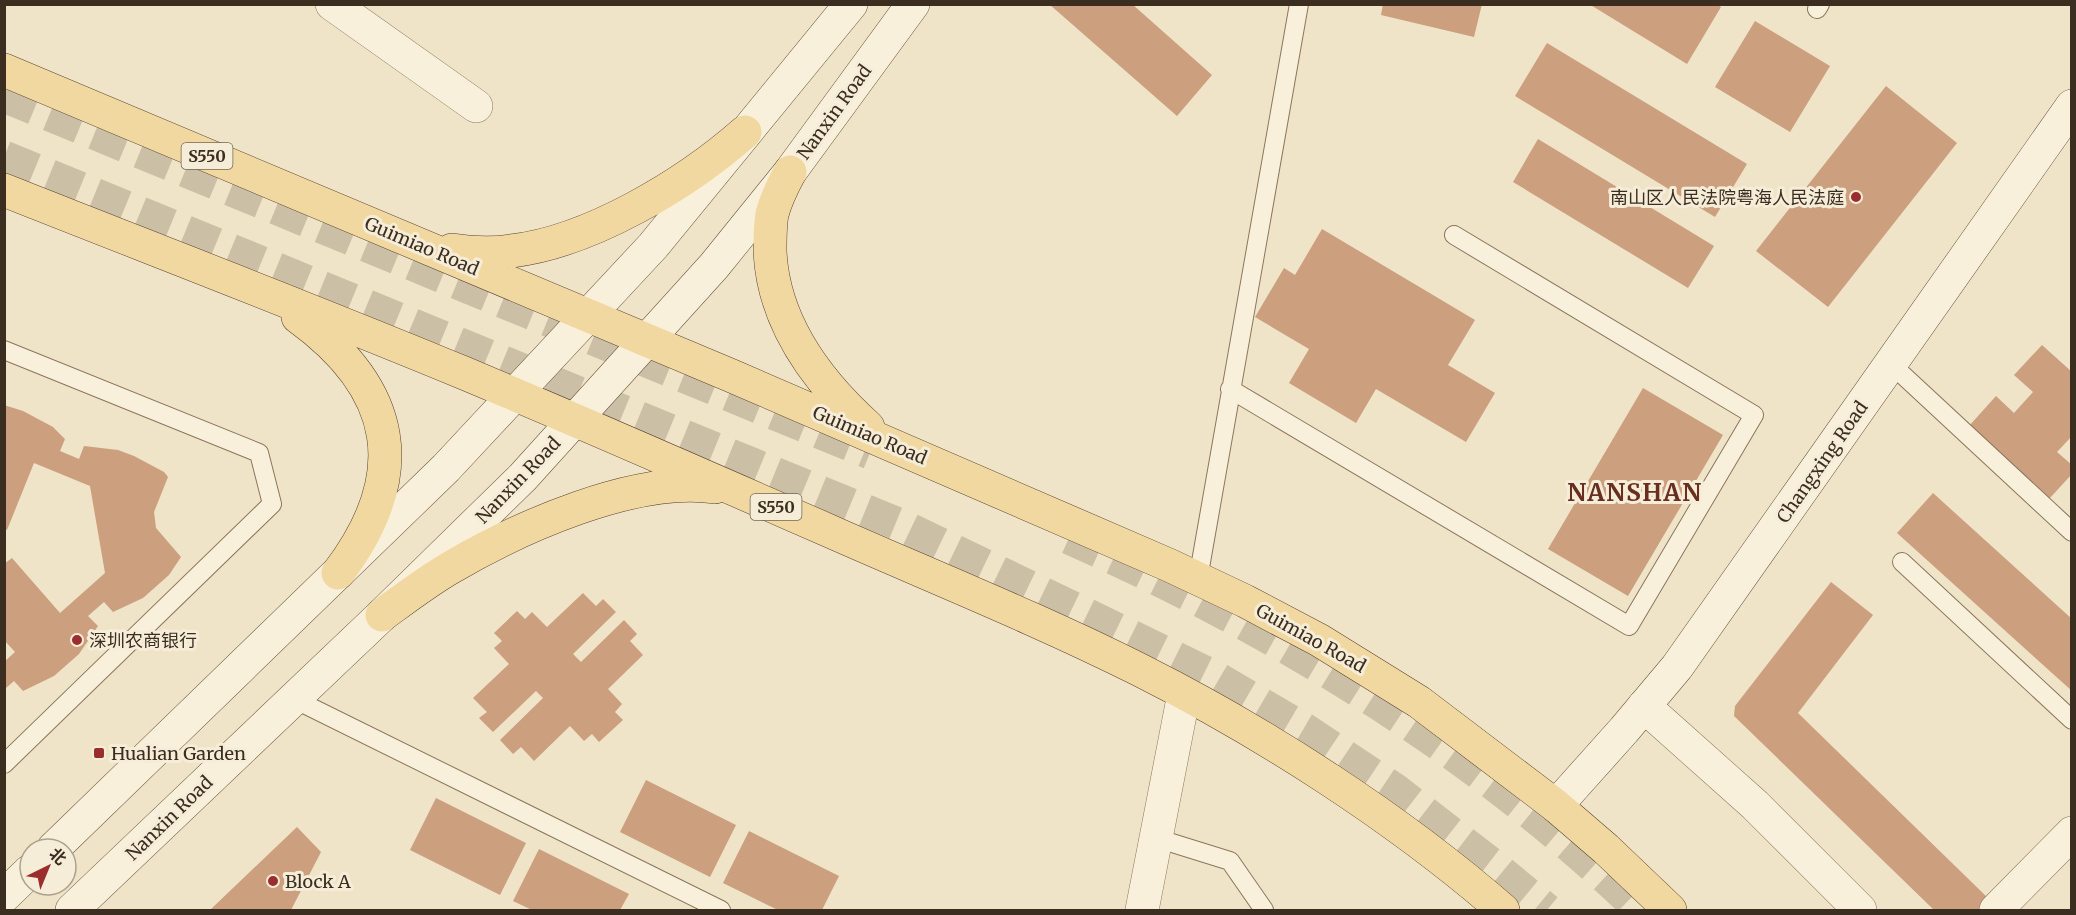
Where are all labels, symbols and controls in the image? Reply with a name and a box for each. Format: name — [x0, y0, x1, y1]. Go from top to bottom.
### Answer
street label: Nanxin Road — [792, 60, 876, 164]
road number: S550 — [182, 143, 232, 169]
place label: 南山区人民法院粤海人民法庭 — [1610, 186, 1844, 209]
marker: 南山区人民法院粤海人民法庭 — [1849, 190, 1863, 204]
street label: Guimiao Road — [361, 212, 483, 280]
street label: Changxing Road — [1771, 396, 1873, 527]
street label: Guimiao Road — [809, 401, 931, 469]
street label: Nanxin Road — [471, 432, 565, 528]
district label: NANSHAN — [1567, 477, 1703, 508]
road number: S550 — [750, 494, 802, 520]
street label: Guimiao Road — [1252, 598, 1370, 678]
place label: 深圳农商银行 — [89, 629, 197, 652]
marker: 深圳农商银行 — [70, 633, 84, 647]
place label: Hualian Garden — [111, 742, 246, 765]
marker: Hualian Garden — [92, 746, 106, 760]
street label: Nanxin Road — [121, 771, 217, 865]
north arrow — [18, 837, 78, 897]
text: 北 — [46, 843, 71, 869]
place label: Block A — [285, 870, 351, 893]
marker: Block A — [266, 874, 280, 888]

